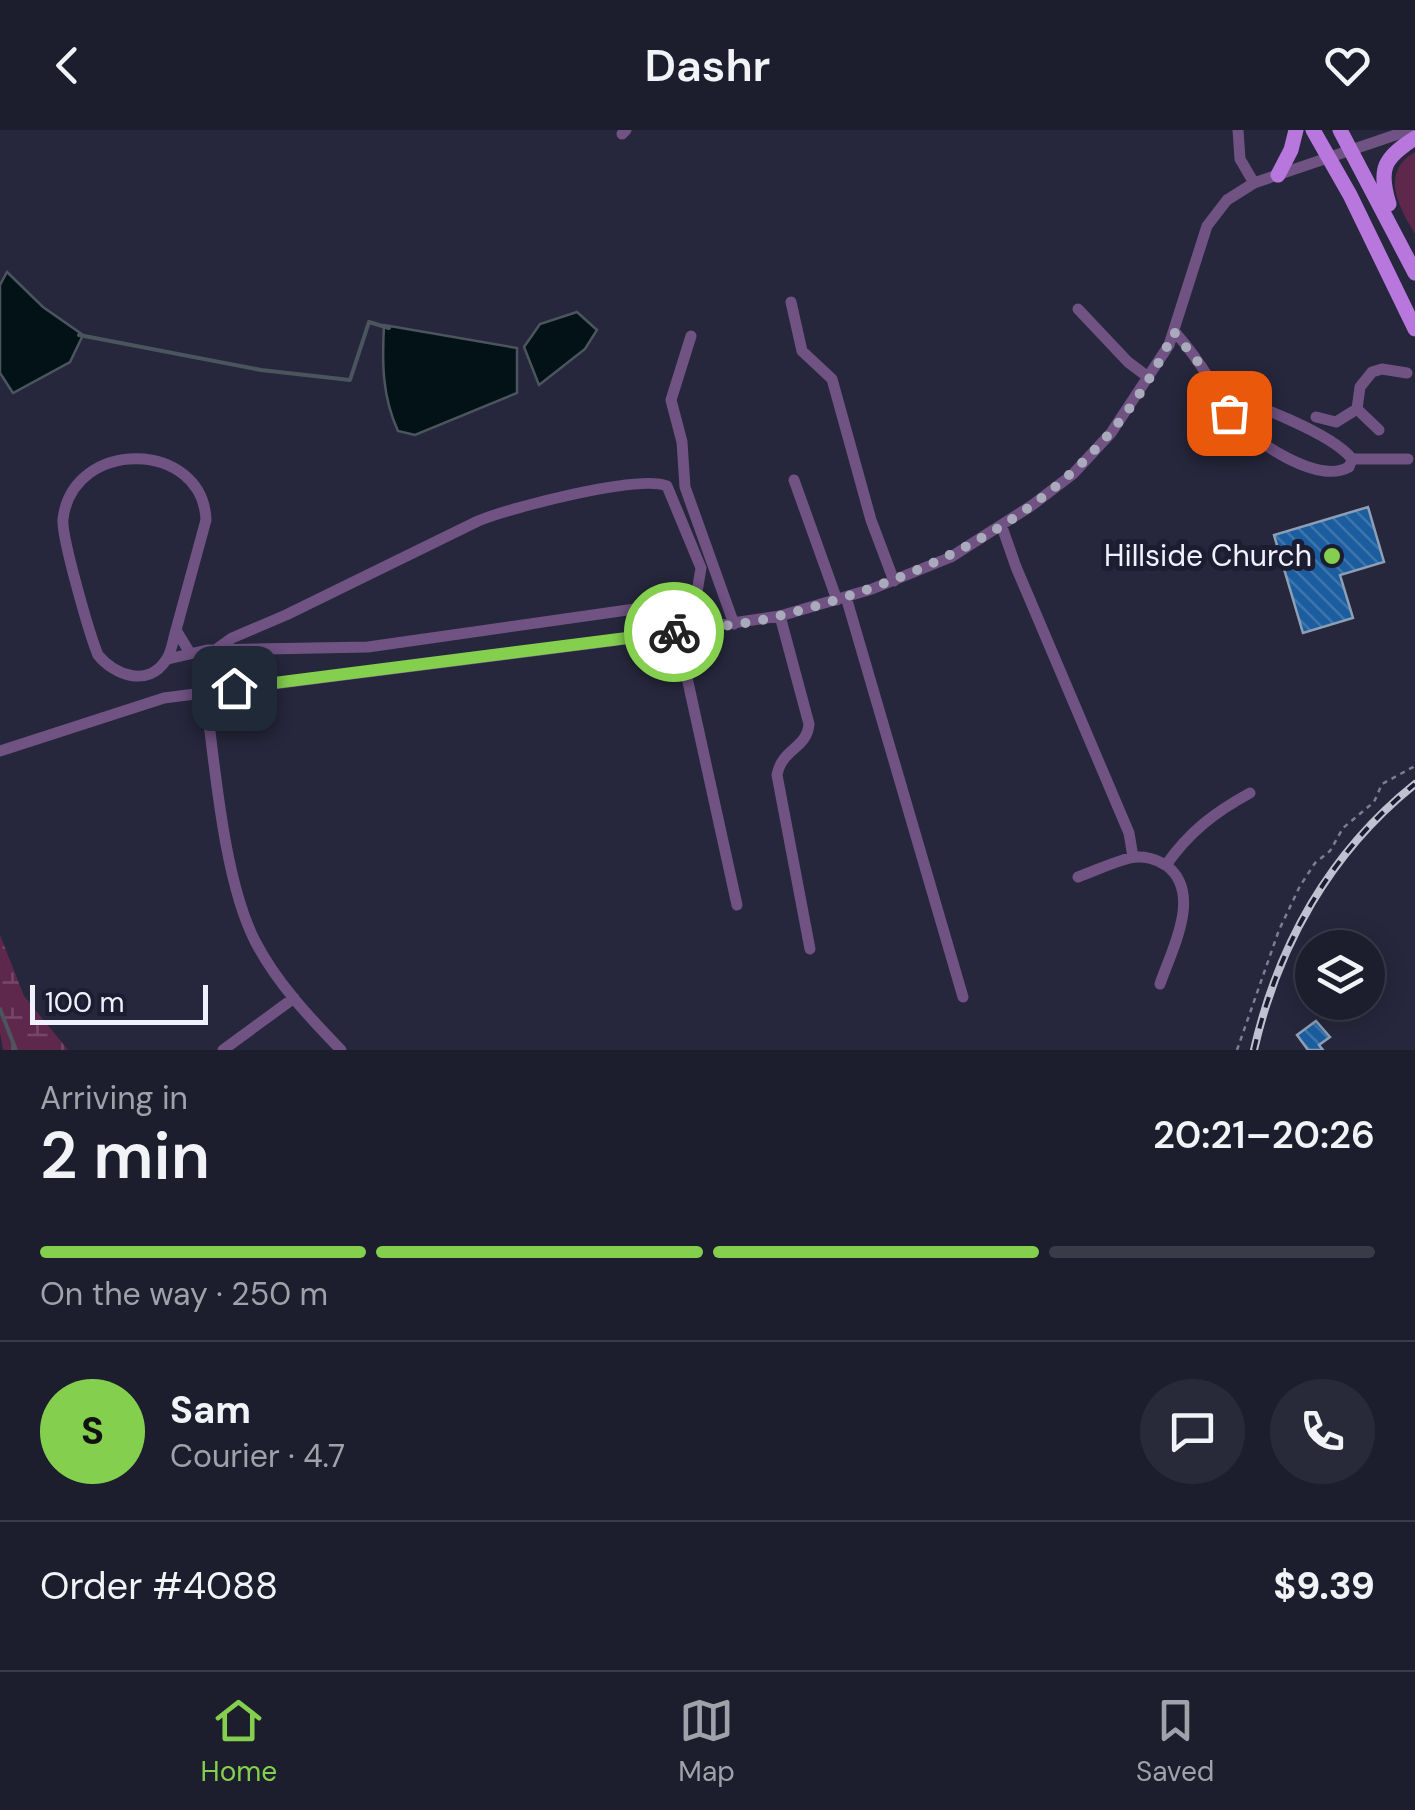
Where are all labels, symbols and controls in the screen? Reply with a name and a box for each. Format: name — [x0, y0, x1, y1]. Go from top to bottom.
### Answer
text: Dashr — [644, 36, 771, 95]
icon: back — [40, 38, 95, 93]
icon: heart — [1320, 38, 1375, 93]
pin — [1187, 371, 1272, 456]
icon: bag — [1202, 386, 1257, 441]
place label: Hillside Church — [1104, 536, 1312, 575]
marker: Hillside Church — [1321, 545, 1343, 567]
courier — [624, 582, 724, 682]
icon: bike — [647, 605, 702, 660]
pin — [192, 646, 277, 731]
icon: home — [207, 661, 262, 716]
map controls — [1295, 930, 1385, 1020]
button: layers — [1295, 930, 1385, 1020]
scale bar — [30, 980, 208, 1024]
text: 100 m — [45, 984, 124, 1021]
text: Arriving in — [40, 1077, 188, 1119]
text: 20:21–20:26 — [1153, 1110, 1375, 1160]
text: 2 min — [40, 1114, 210, 1198]
text: On the way · 250 m — [40, 1273, 328, 1315]
button: chat — [1140, 1379, 1245, 1484]
button: phone — [1270, 1379, 1375, 1484]
text: Sam — [170, 1385, 251, 1435]
text: S — [81, 1406, 104, 1456]
text: Courier · 4.7 — [170, 1435, 345, 1477]
text: Order #4088 — [40, 1561, 278, 1611]
text: $9.39 — [1273, 1561, 1375, 1611]
tab: Home — [201, 1693, 277, 1790]
tab: Map — [678, 1693, 735, 1790]
tab: Saved — [1136, 1693, 1214, 1790]

